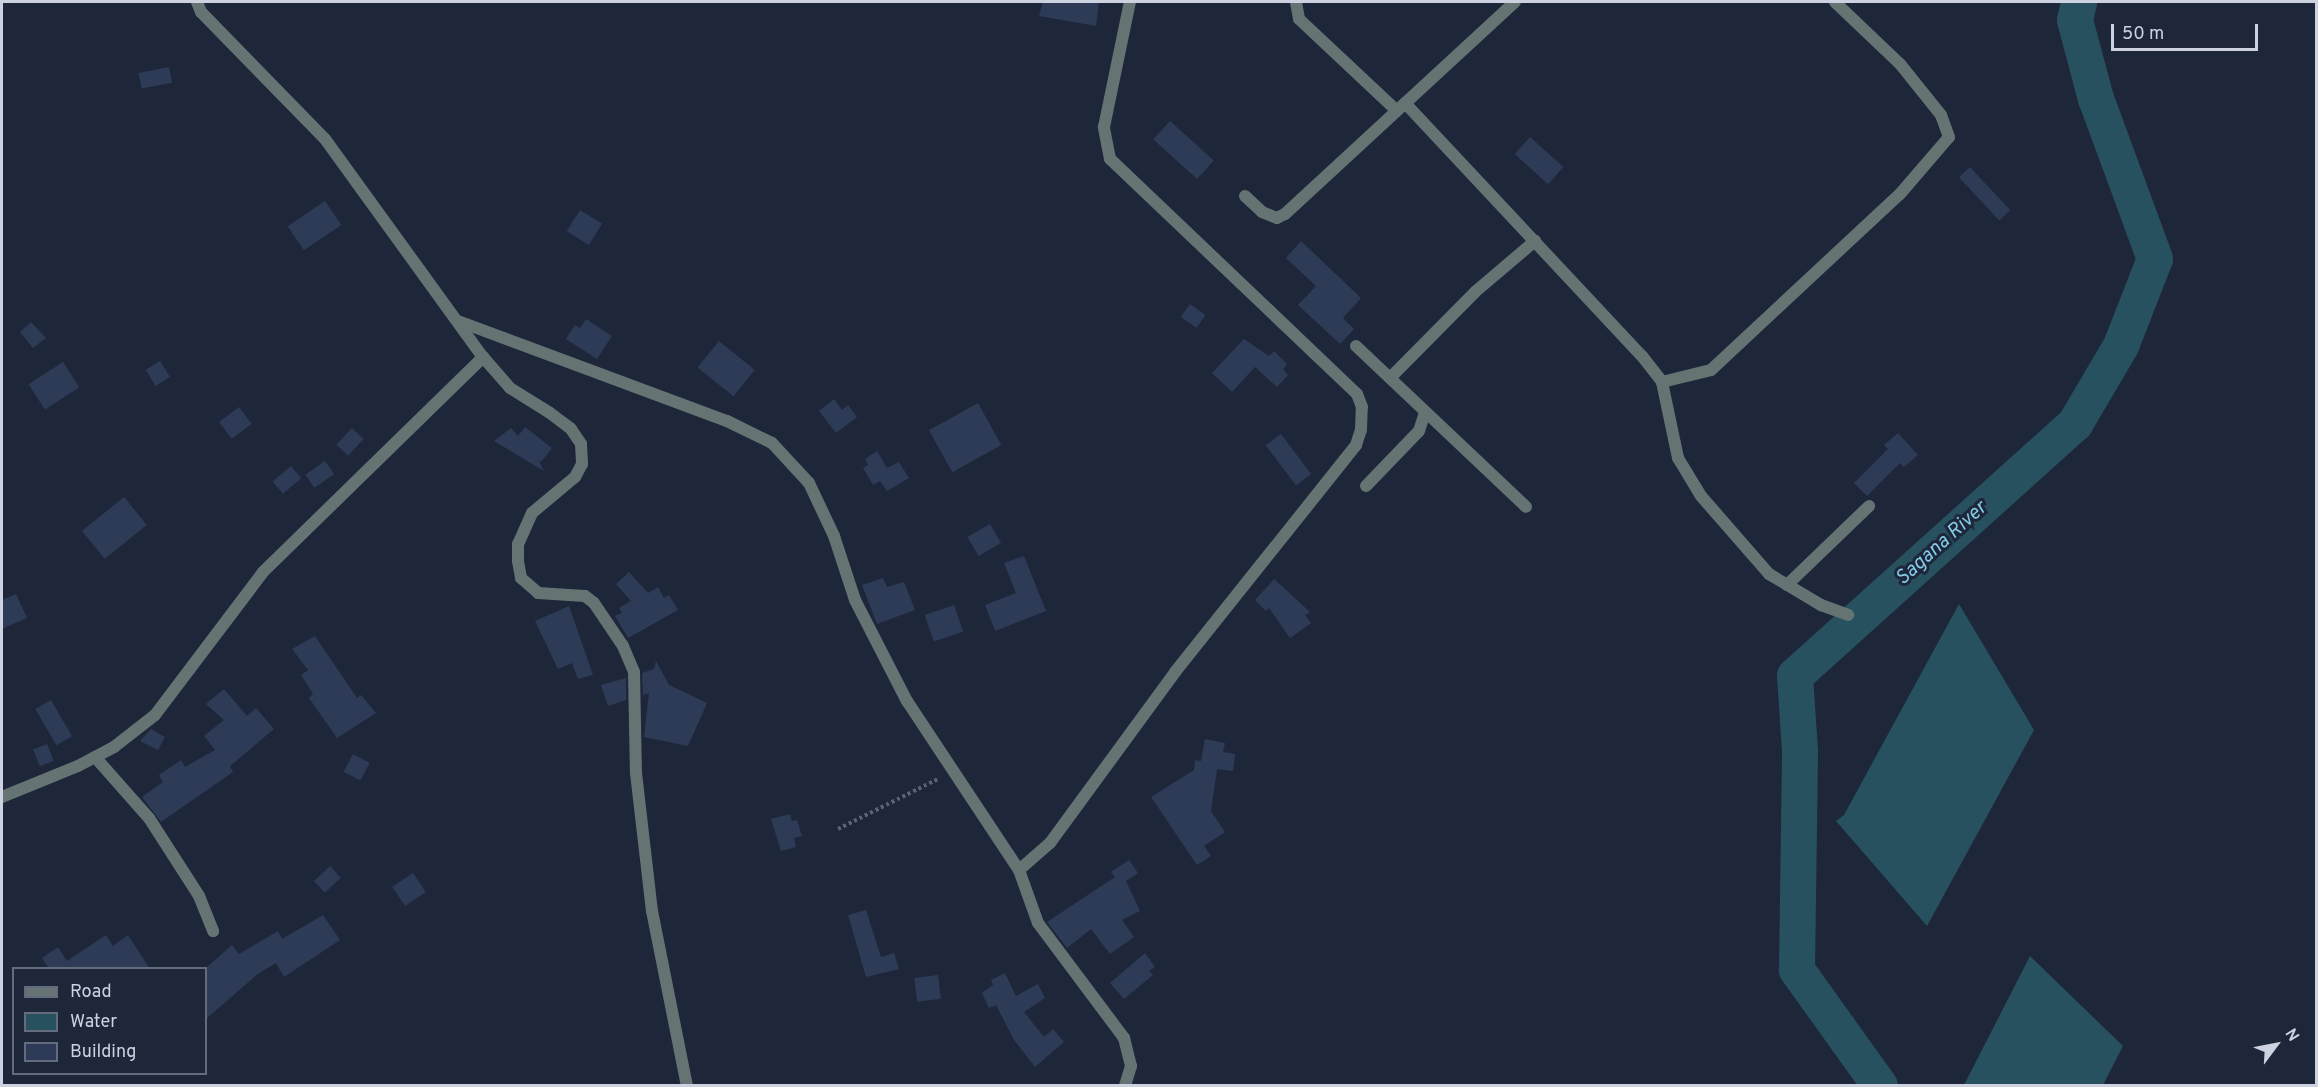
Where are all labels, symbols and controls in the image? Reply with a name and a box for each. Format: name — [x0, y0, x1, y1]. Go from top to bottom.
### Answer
scale bar — [2114, 12, 2261, 50]
text: 50 m — [2122, 23, 2164, 46]
water label: Sagana River — [1891, 497, 1993, 591]
legend — [12, 967, 207, 1075]
text: Road — [70, 981, 112, 1004]
text: Water — [70, 1011, 117, 1034]
north arrow — [2246, 1015, 2306, 1075]
text: N — [2280, 1025, 2303, 1046]
text: Building — [70, 1041, 136, 1064]

